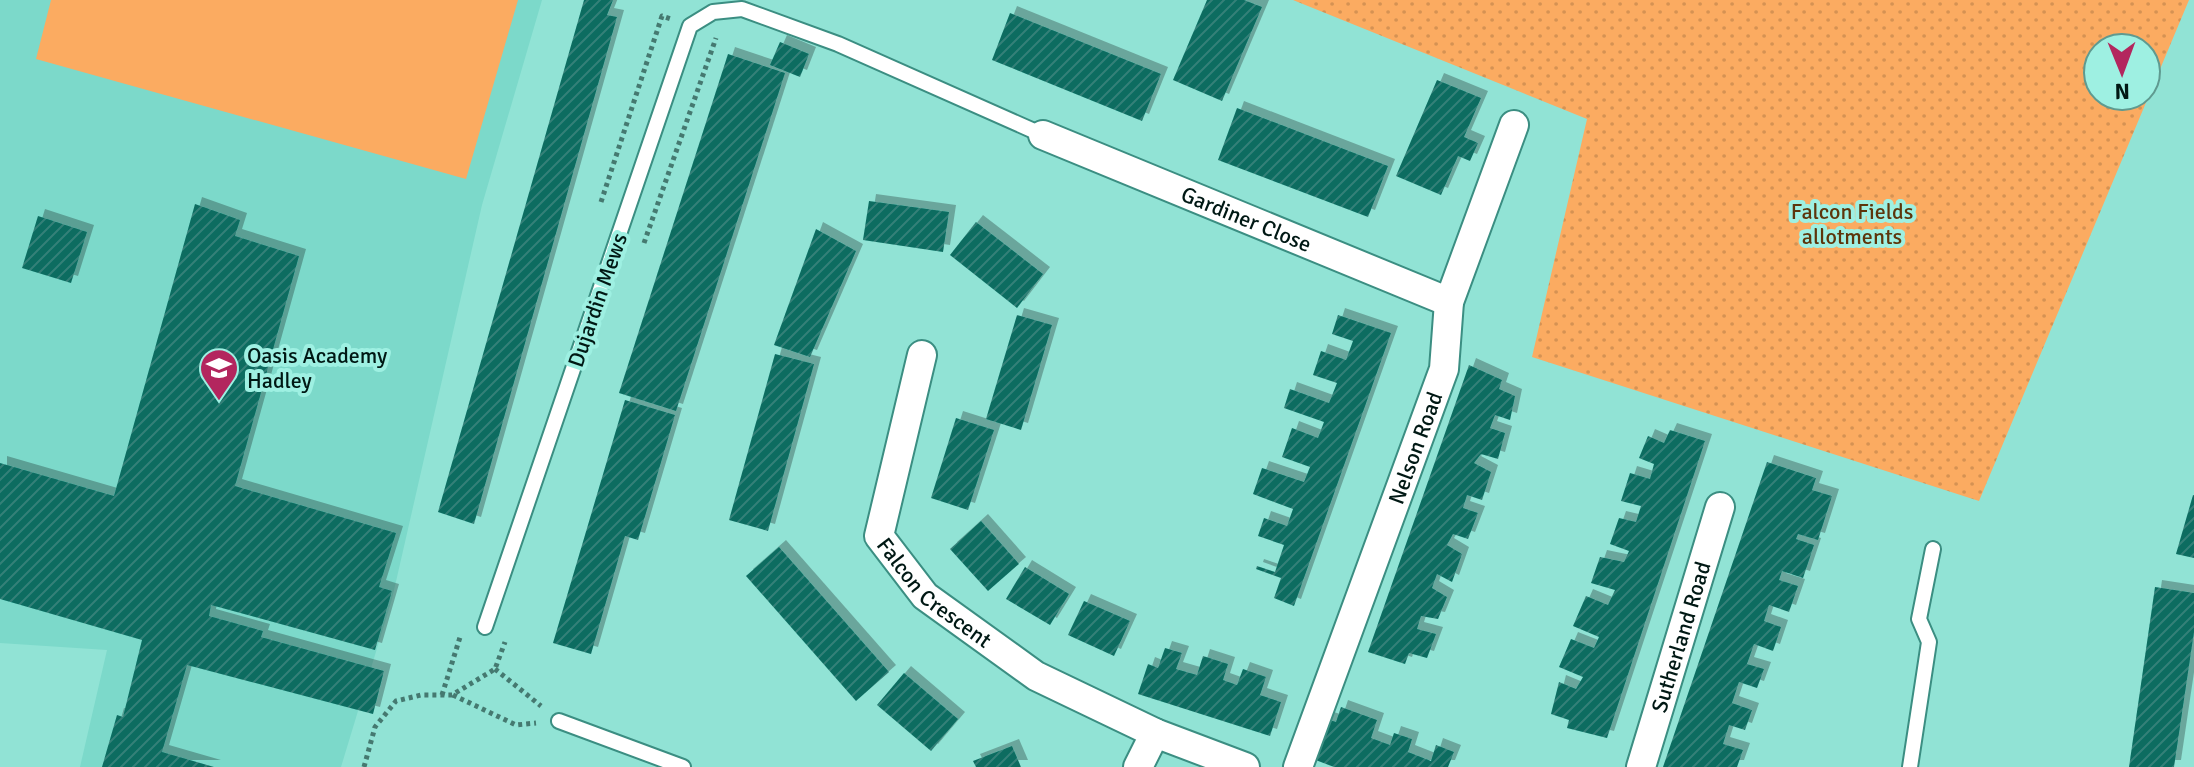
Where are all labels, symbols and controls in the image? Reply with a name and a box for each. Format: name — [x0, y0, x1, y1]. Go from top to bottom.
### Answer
north arrow — [2082, 32, 2162, 112]
text: N — [2114, 78, 2130, 105]
street label: Gardiner Close — [1177, 180, 1315, 258]
park label: Falcon Fields allotments — [1791, 198, 1913, 250]
street label: Dujardin Mews — [562, 230, 633, 371]
place label: Oasis Academy Hadley — [247, 342, 388, 394]
school or university icon: Oasis Academy Hadley — [198, 347, 240, 402]
street label: Nelson Road — [1383, 388, 1448, 508]
street label: Falcon Crescent — [871, 532, 997, 654]
street label: Sutherland Road — [1645, 558, 1717, 716]

